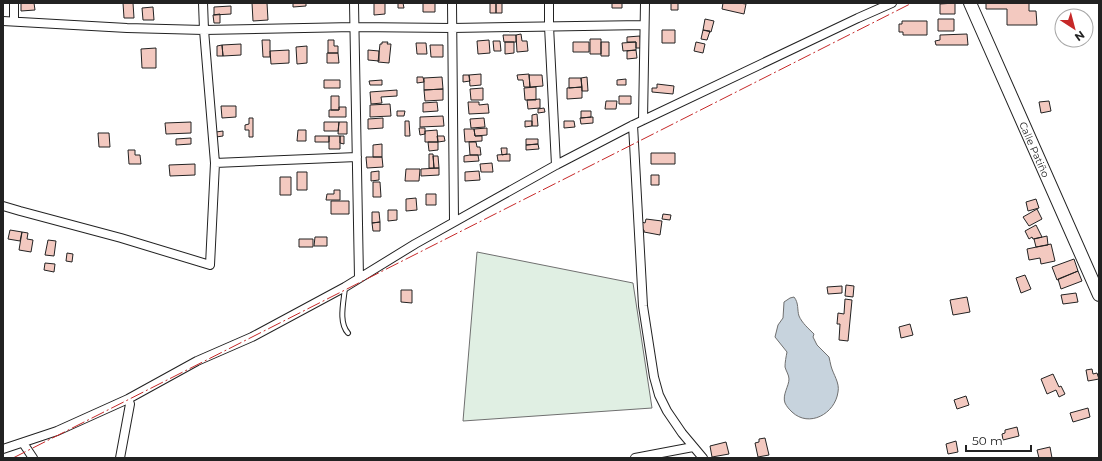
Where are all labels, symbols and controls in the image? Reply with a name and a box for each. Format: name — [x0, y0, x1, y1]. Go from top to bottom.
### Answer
north arrow — [1054, 8, 1094, 48]
text: N — [1072, 28, 1088, 44]
street label: Calle Patiño — [1017, 119, 1053, 179]
scale bar — [966, 427, 1031, 453]
text: 50 m — [972, 433, 1003, 448]

